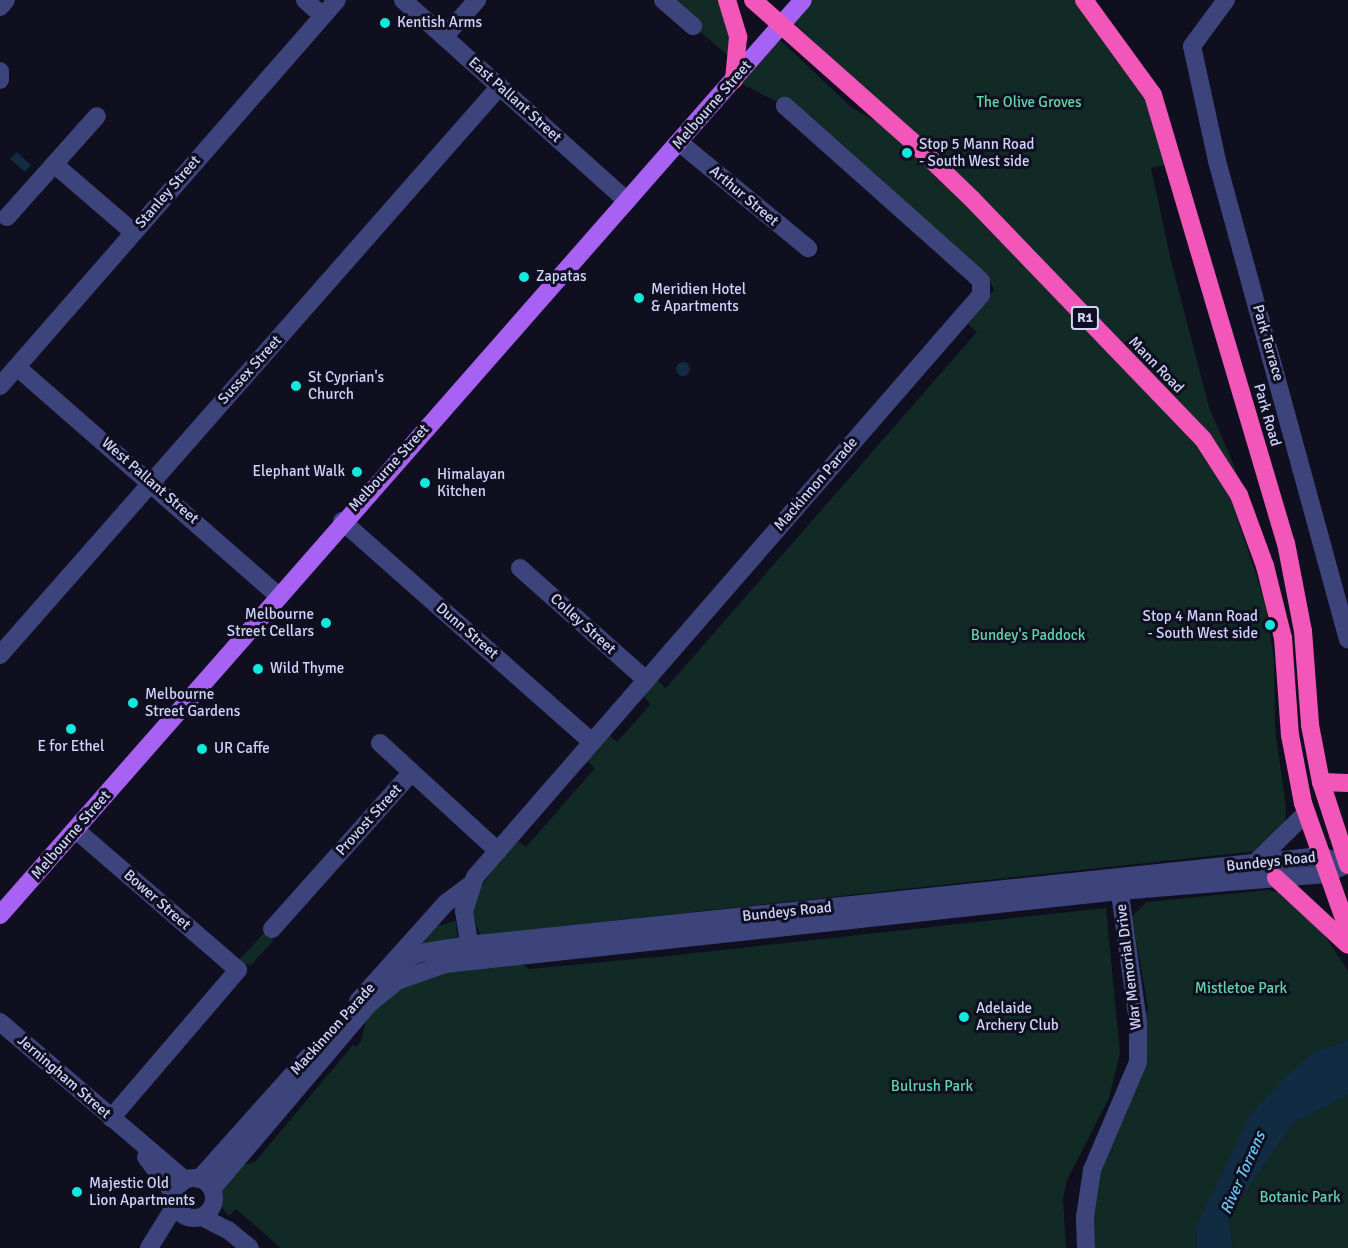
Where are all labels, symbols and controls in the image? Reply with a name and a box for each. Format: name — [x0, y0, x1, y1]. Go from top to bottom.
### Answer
place label: Kentish Arms — [397, 14, 482, 32]
marker: Kentish Arms — [378, 16, 392, 30]
street label: East Pallant Street — [465, 54, 565, 146]
street label: Melbourne Street — [669, 57, 755, 153]
park label: The Olive Groves — [976, 94, 1082, 112]
place label: Stop 5 Mann Road - South West side — [919, 135, 1034, 170]
marker: Stop 5 Mann Road - South West side — [900, 146, 914, 160]
street label: Stanley Street — [132, 152, 204, 232]
street label: Arthur Street — [706, 162, 782, 230]
place label: Zapatas — [536, 268, 587, 286]
marker: Zapatas — [517, 270, 531, 284]
place label: Meridien Hotel & Apartments — [651, 280, 746, 315]
marker: Meridien Hotel & Apartments — [632, 291, 646, 305]
street label: Park Terrace — [1248, 303, 1288, 383]
road number: R1 — [1070, 307, 1100, 329]
street label: Sussex Street — [214, 332, 286, 408]
street label: Mann Road — [1125, 333, 1187, 397]
place label: St Cyprian's Church — [308, 368, 384, 403]
marker: St Cyprian's Church — [289, 379, 303, 393]
street label: Park Road — [1249, 382, 1285, 448]
street label: Melbourne Street — [345, 421, 433, 515]
street label: West Pallant Street — [98, 434, 202, 528]
street label: Mackinnon Parade — [770, 434, 862, 534]
place label: Elephant Walk — [253, 463, 345, 481]
marker: Elephant Walk — [350, 465, 364, 479]
place label: Himalayan Kitchen — [437, 465, 505, 500]
marker: Himalayan Kitchen — [418, 476, 432, 490]
street label: Colley Street — [547, 590, 619, 658]
street label: Dunn Street — [432, 599, 502, 663]
place label: Melbourne Street Cellars — [227, 605, 314, 640]
place label: Stop 4 Mann Road - South West side — [1143, 607, 1258, 642]
marker: Melbourne Street Cellars — [319, 616, 333, 630]
marker: Stop 4 Mann Road - South West side — [1263, 618, 1277, 632]
park label: Bundey's Paddock — [971, 627, 1085, 645]
place label: Wild Thyme — [270, 660, 344, 678]
marker: Wild Thyme — [251, 662, 265, 676]
place label: Melbourne Street Gardens — [145, 685, 240, 720]
marker: Melbourne Street Gardens — [126, 696, 140, 710]
marker: E for Ethel — [64, 722, 78, 736]
place label: E for Ethel — [38, 738, 104, 756]
place label: UR Caffe — [214, 740, 270, 758]
marker: UR Caffe — [195, 742, 209, 756]
street label: Provost Street — [332, 781, 406, 859]
street label: Melbourne Street — [28, 787, 114, 883]
street label: Bundeys Road — [1225, 848, 1317, 876]
street label: Bower Street — [120, 866, 194, 934]
street label: Bundeys Road — [741, 898, 833, 926]
street label: War Memorial Drive — [1112, 903, 1146, 1031]
street label: Mackinnon Parade — [287, 979, 379, 1079]
park label: Mistletoe Park — [1195, 980, 1287, 998]
place label: Adelaide Archery Club — [976, 999, 1059, 1034]
marker: Adelaide Archery Club — [957, 1010, 971, 1024]
street label: Jerningham Street — [13, 1031, 115, 1123]
park label: Bulrush Park — [891, 1078, 973, 1096]
water label: River Torrens — [1216, 1129, 1270, 1217]
place label: Majestic Old Lion Apartments — [89, 1174, 195, 1209]
marker: Majestic Old Lion Apartments — [70, 1185, 84, 1199]
park label: Botanic Park — [1259, 1189, 1341, 1207]

